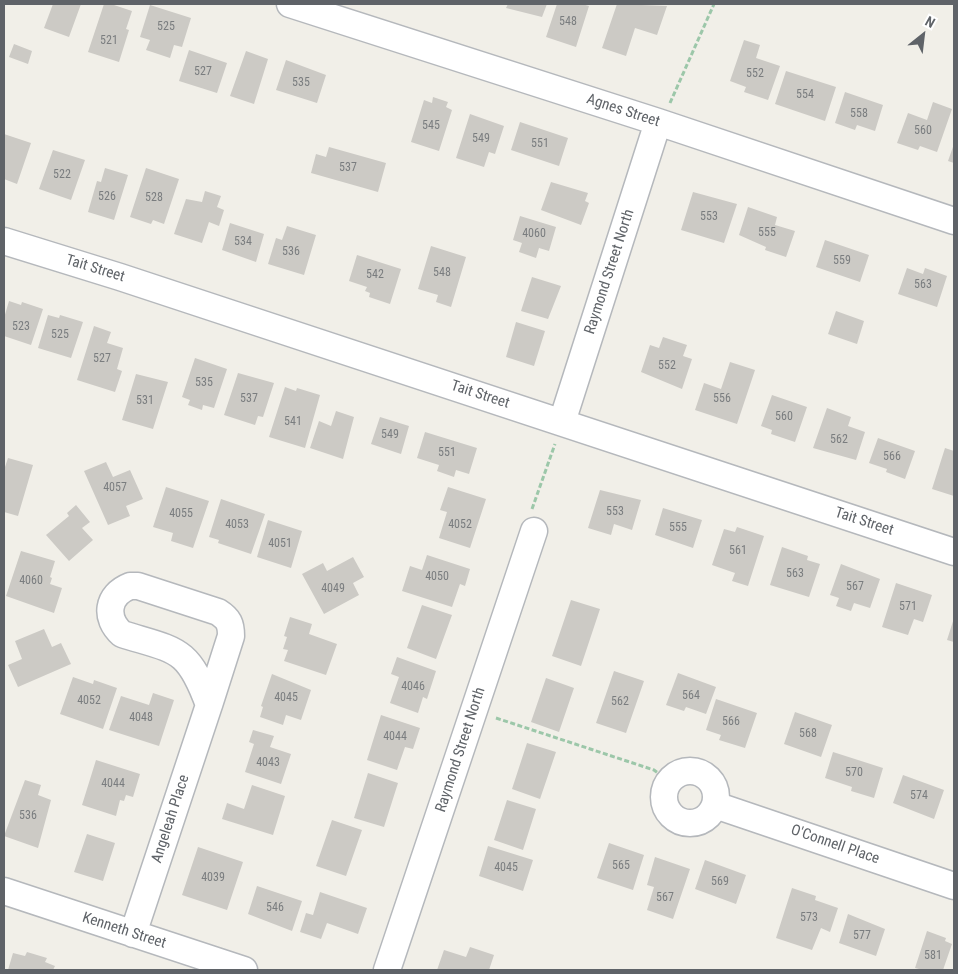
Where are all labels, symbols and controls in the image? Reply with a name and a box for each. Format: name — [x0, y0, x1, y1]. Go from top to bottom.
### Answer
north arrow — [898, 10, 948, 60]
text: N — [923, 13, 938, 31]
house number: 548 — [559, 15, 577, 29]
house number: 525 — [157, 20, 175, 34]
house number: 521 — [100, 34, 118, 48]
house number: 527 — [194, 65, 212, 79]
house number: 552 — [746, 67, 764, 81]
house number: 535 — [292, 76, 310, 90]
house number: 554 — [796, 88, 814, 102]
street label: Agnes Street — [584, 91, 662, 131]
house number: 558 — [850, 107, 868, 121]
house number: 545 — [422, 119, 440, 133]
house number: 560 — [914, 124, 932, 138]
house number: 549 — [472, 132, 490, 146]
house number: 551 — [531, 137, 549, 151]
house number: 537 — [339, 161, 357, 175]
house number: 522 — [53, 168, 71, 182]
house number: 526 — [98, 190, 116, 204]
house number: 528 — [145, 191, 163, 205]
street label: Raymond Street North — [581, 207, 639, 337]
house number: 553 — [700, 210, 718, 224]
house number: 555 — [758, 226, 776, 240]
house number: 4060 — [522, 227, 546, 241]
house number: 534 — [234, 235, 252, 249]
house number: 536 — [282, 245, 300, 259]
street label: Tait Street — [63, 252, 127, 286]
house number: 559 — [833, 254, 851, 268]
house number: 548 — [433, 266, 451, 280]
house number: 542 — [366, 268, 384, 282]
house number: 563 — [914, 278, 932, 292]
house number: 523 — [12, 320, 30, 334]
house number: 525 — [51, 328, 69, 342]
house number: 527 — [93, 352, 111, 366]
house number: 552 — [658, 359, 676, 373]
house number: 535 — [195, 376, 213, 390]
street label: Tait Street — [448, 377, 512, 413]
house number: 537 — [240, 392, 258, 406]
house number: 556 — [713, 392, 731, 406]
house number: 531 — [136, 394, 154, 408]
house number: 560 — [775, 410, 793, 424]
house number: 541 — [284, 415, 302, 429]
house number: 549 — [381, 428, 399, 442]
house number: 562 — [830, 433, 848, 447]
house number: 551 — [438, 446, 456, 460]
house number: 566 — [883, 450, 901, 464]
house number: 4057 — [103, 481, 127, 495]
street label: Tait Street — [832, 504, 896, 540]
house number: 553 — [606, 505, 624, 519]
house number: 4055 — [169, 507, 193, 521]
house number: 4053 — [225, 518, 249, 532]
house number: 4052 — [448, 518, 472, 532]
house number: 555 — [669, 521, 687, 535]
house number: 4051 — [268, 537, 292, 551]
house number: 561 — [729, 544, 747, 558]
house number: 563 — [786, 567, 804, 581]
house number: 4050 — [425, 570, 449, 584]
house number: 4060 — [19, 574, 43, 588]
house number: 567 — [846, 580, 864, 594]
house number: 4049 — [321, 582, 345, 596]
house number: 571 — [899, 600, 917, 614]
house number: 4046 — [401, 680, 425, 694]
street label: Raymond Street North — [432, 685, 490, 815]
house number: 564 — [682, 689, 700, 703]
house number: 4045 — [274, 691, 298, 705]
house number: 4052 — [77, 694, 101, 708]
house number: 562 — [611, 695, 629, 709]
house number: 4048 — [129, 711, 153, 725]
house number: 566 — [722, 715, 740, 729]
house number: 568 — [799, 727, 817, 741]
house number: 4044 — [383, 730, 407, 744]
house number: 4043 — [256, 756, 280, 770]
house number: 570 — [845, 766, 863, 780]
street label: Angeleah Place — [148, 773, 194, 865]
house number: 4044 — [101, 777, 125, 791]
house number: 574 — [910, 789, 928, 803]
house number: 536 — [19, 809, 37, 823]
street label: O'Connell Place — [788, 821, 882, 869]
house number: 565 — [612, 859, 630, 873]
house number: 4045 — [494, 861, 518, 875]
house number: 4039 — [201, 871, 225, 885]
house number: 569 — [711, 875, 729, 889]
house number: 567 — [656, 891, 674, 905]
house number: 546 — [266, 901, 284, 915]
street label: Kenneth Street — [80, 909, 168, 953]
house number: 573 — [800, 911, 818, 925]
house number: 577 — [853, 929, 871, 943]
house number: 581 — [924, 949, 942, 963]

